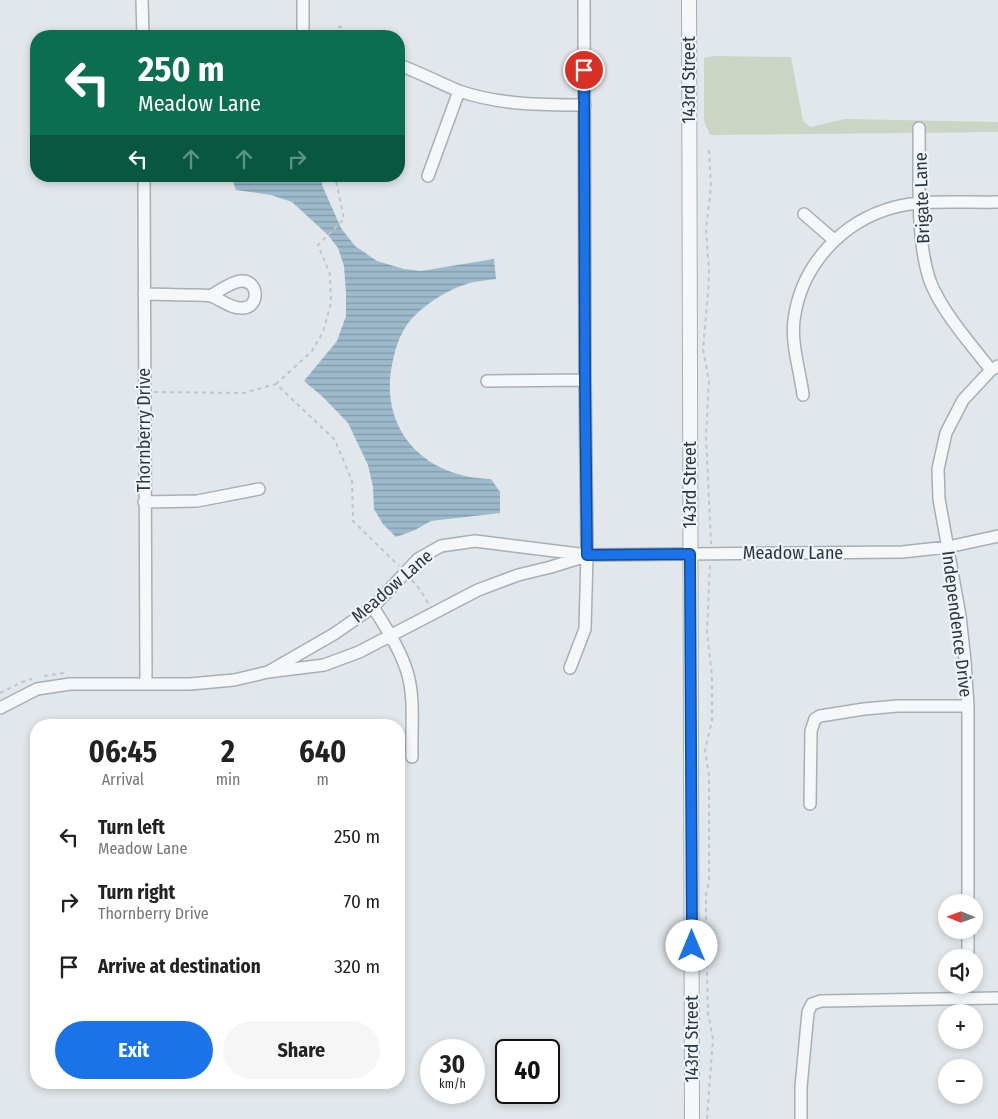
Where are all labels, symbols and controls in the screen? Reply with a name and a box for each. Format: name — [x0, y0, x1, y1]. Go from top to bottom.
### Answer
street label: 143rd Street — [678, 36, 700, 124]
text: 250 m — [138, 48, 225, 90]
pin — [563, 49, 605, 91]
icon: left — [55, 50, 120, 115]
icon: arrive — [570, 56, 598, 84]
text: Meadow Lane — [138, 90, 261, 117]
icon: left — [124, 145, 152, 173]
icon: ahead — [177, 145, 205, 173]
icon: ahead — [230, 145, 258, 173]
icon: right — [283, 145, 311, 173]
street label: Brigate Lane — [909, 152, 935, 244]
street label: Thornberry Drive — [133, 368, 155, 492]
street label: 143rd Street — [679, 441, 701, 529]
street label: Meadow Lane — [743, 542, 843, 564]
street label: Meadow Lane — [347, 545, 437, 627]
street label: Independence Drive — [937, 550, 977, 699]
text: 06:45 — [89, 734, 157, 770]
text: 2 — [221, 734, 235, 770]
text: 640 — [299, 734, 346, 770]
text: Arrival — [102, 770, 144, 789]
text: min — [216, 770, 240, 789]
text: m — [317, 770, 329, 789]
text: Turn left — [98, 816, 165, 839]
icon: left — [55, 823, 83, 851]
text: 250 m — [334, 825, 380, 848]
text: Meadow Lane — [98, 839, 187, 858]
text: Turn right — [98, 881, 175, 904]
icon: right — [55, 888, 83, 916]
text: 70 m — [344, 890, 380, 913]
north arrow — [938, 894, 982, 939]
map controls — [938, 894, 983, 1104]
text: Thornberry Drive — [98, 904, 209, 923]
position arrow — [665, 919, 717, 971]
button: sound — [938, 949, 983, 994]
icon: arrive — [55, 953, 83, 981]
text: Arrive at destination — [98, 955, 261, 978]
text: 320 m — [334, 955, 380, 978]
street label: 143rd Street — [681, 995, 703, 1083]
button: + — [938, 1004, 983, 1049]
button: Exit — [55, 1021, 213, 1079]
button: Share — [223, 1021, 380, 1079]
speed limit sign: 40 — [495, 1039, 560, 1104]
text: 30 — [440, 1050, 465, 1080]
button: − — [938, 1059, 983, 1104]
text: km/h — [439, 1077, 466, 1091]

